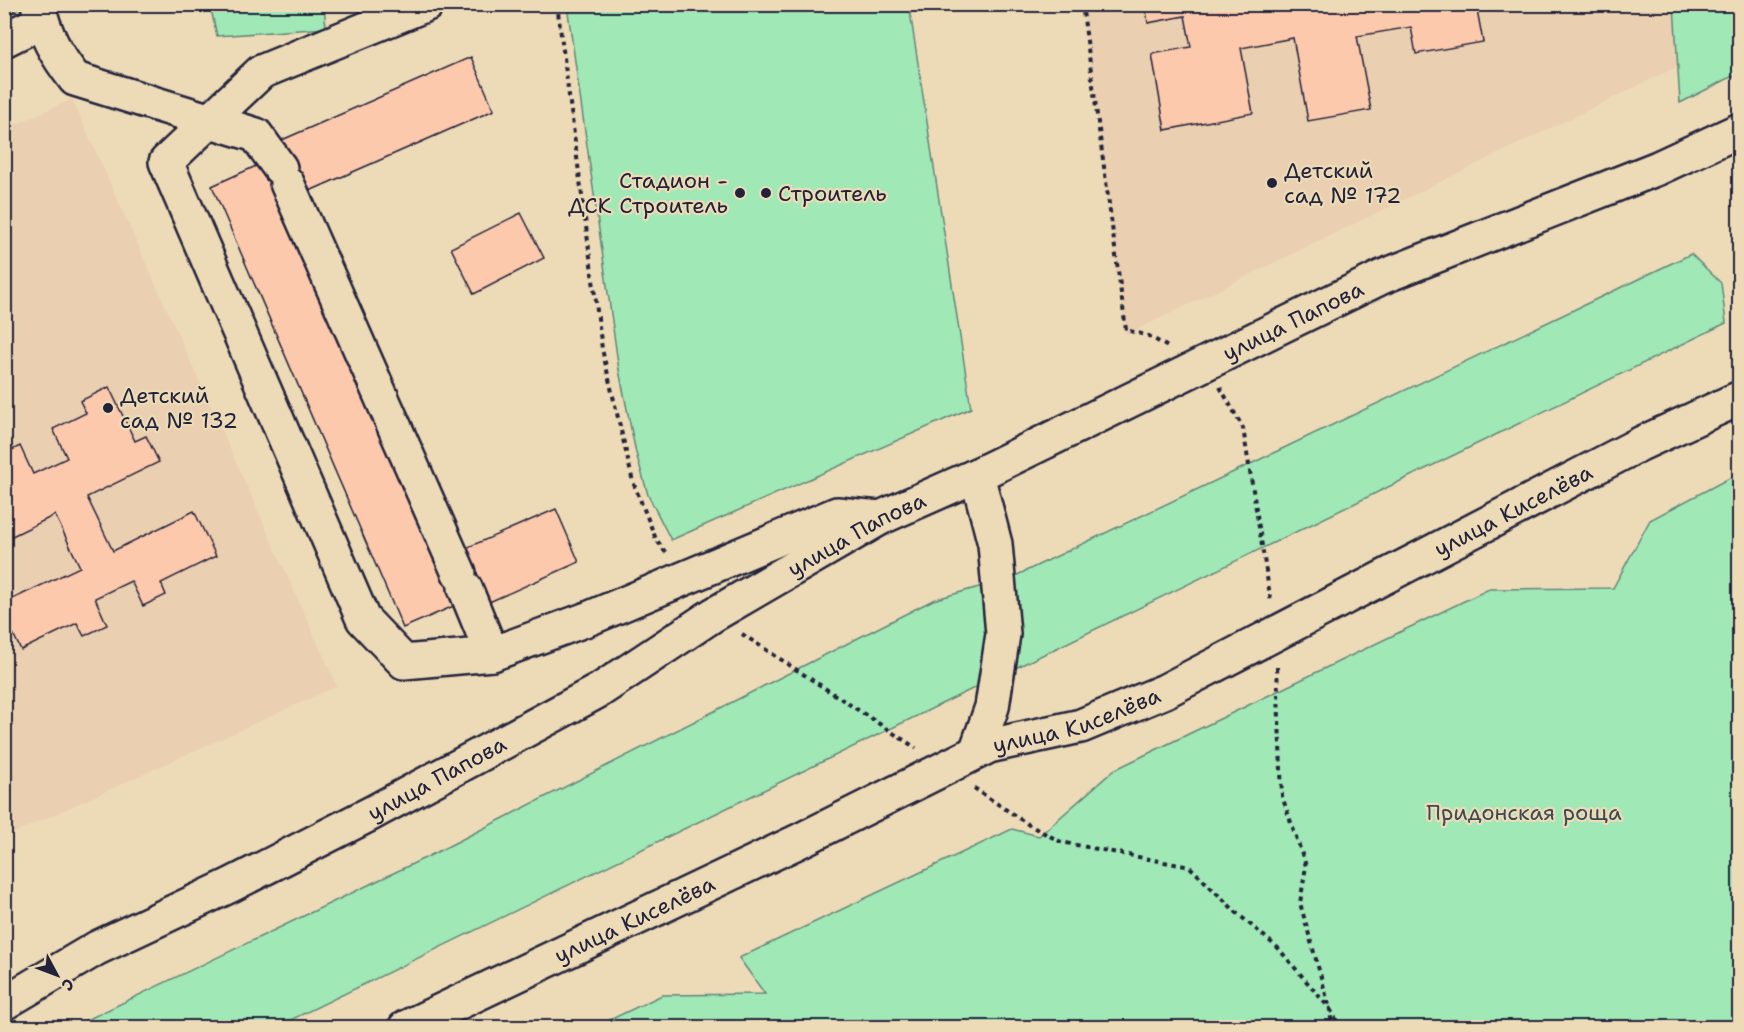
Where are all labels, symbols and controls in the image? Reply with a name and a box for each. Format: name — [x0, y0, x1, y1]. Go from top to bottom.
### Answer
place label: Детский сад № 172 — [1284, 156, 1401, 210]
place label: Стадион - ДСК Строитель — [568, 166, 728, 220]
marker: Детский сад № 172 — [1265, 176, 1279, 190]
place label: Строитель — [778, 179, 887, 208]
marker: Стадион - ДСК Строитель — [733, 186, 747, 200]
marker: Строитель — [759, 186, 773, 200]
street label: улица Папова — [1218, 274, 1369, 368]
place label: Детский сад № 132 — [120, 381, 238, 435]
marker: Детский сад № 132 — [101, 401, 115, 415]
street label: улица Киселёва — [1429, 457, 1598, 564]
street label: улица Папова — [782, 485, 931, 584]
street label: улица Киселёва — [990, 680, 1165, 760]
street label: улица Папова — [363, 729, 512, 828]
park label: Придонская роща — [1426, 798, 1622, 827]
street label: улица Киселёва — [550, 869, 720, 970]
north arrow — [27, 945, 87, 1005]
text: С — [57, 974, 79, 995]

